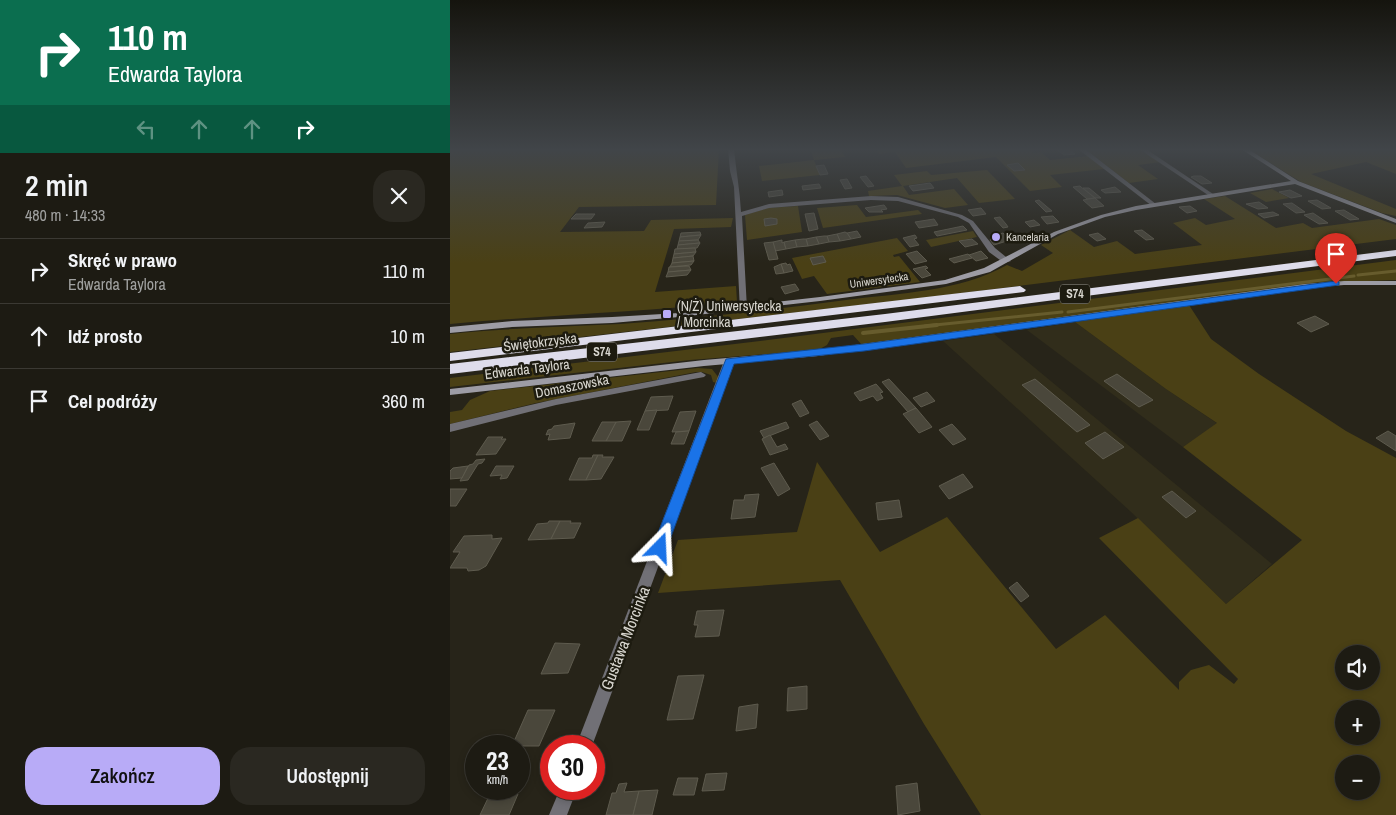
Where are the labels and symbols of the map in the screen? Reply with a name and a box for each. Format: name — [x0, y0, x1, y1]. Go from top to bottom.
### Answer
place label: Kancelaria — [1006, 230, 1049, 244]
marker: Kancelaria — [990, 231, 1002, 243]
pin — [1315, 233, 1357, 284]
street label: Uniwersytecka — [849, 269, 909, 291]
road number: S74 — [1060, 284, 1090, 304]
place label: (N/Ż) Uniwersytecka / Morcinka — [677, 297, 782, 331]
marker: (N/Ż) Uniwersytecka / Morcinka — [661, 308, 673, 320]
street label: Świętokrzyska — [502, 328, 578, 355]
road number: S74 — [587, 342, 617, 362]
street label: Edwarda Taylora — [483, 355, 571, 383]
street label: Domaszowska — [534, 370, 611, 402]
position arrow — [633, 521, 685, 573]
street label: Gustawa Morcinka — [595, 582, 655, 693]
speed limit sign: 30 — [540, 735, 605, 800]

